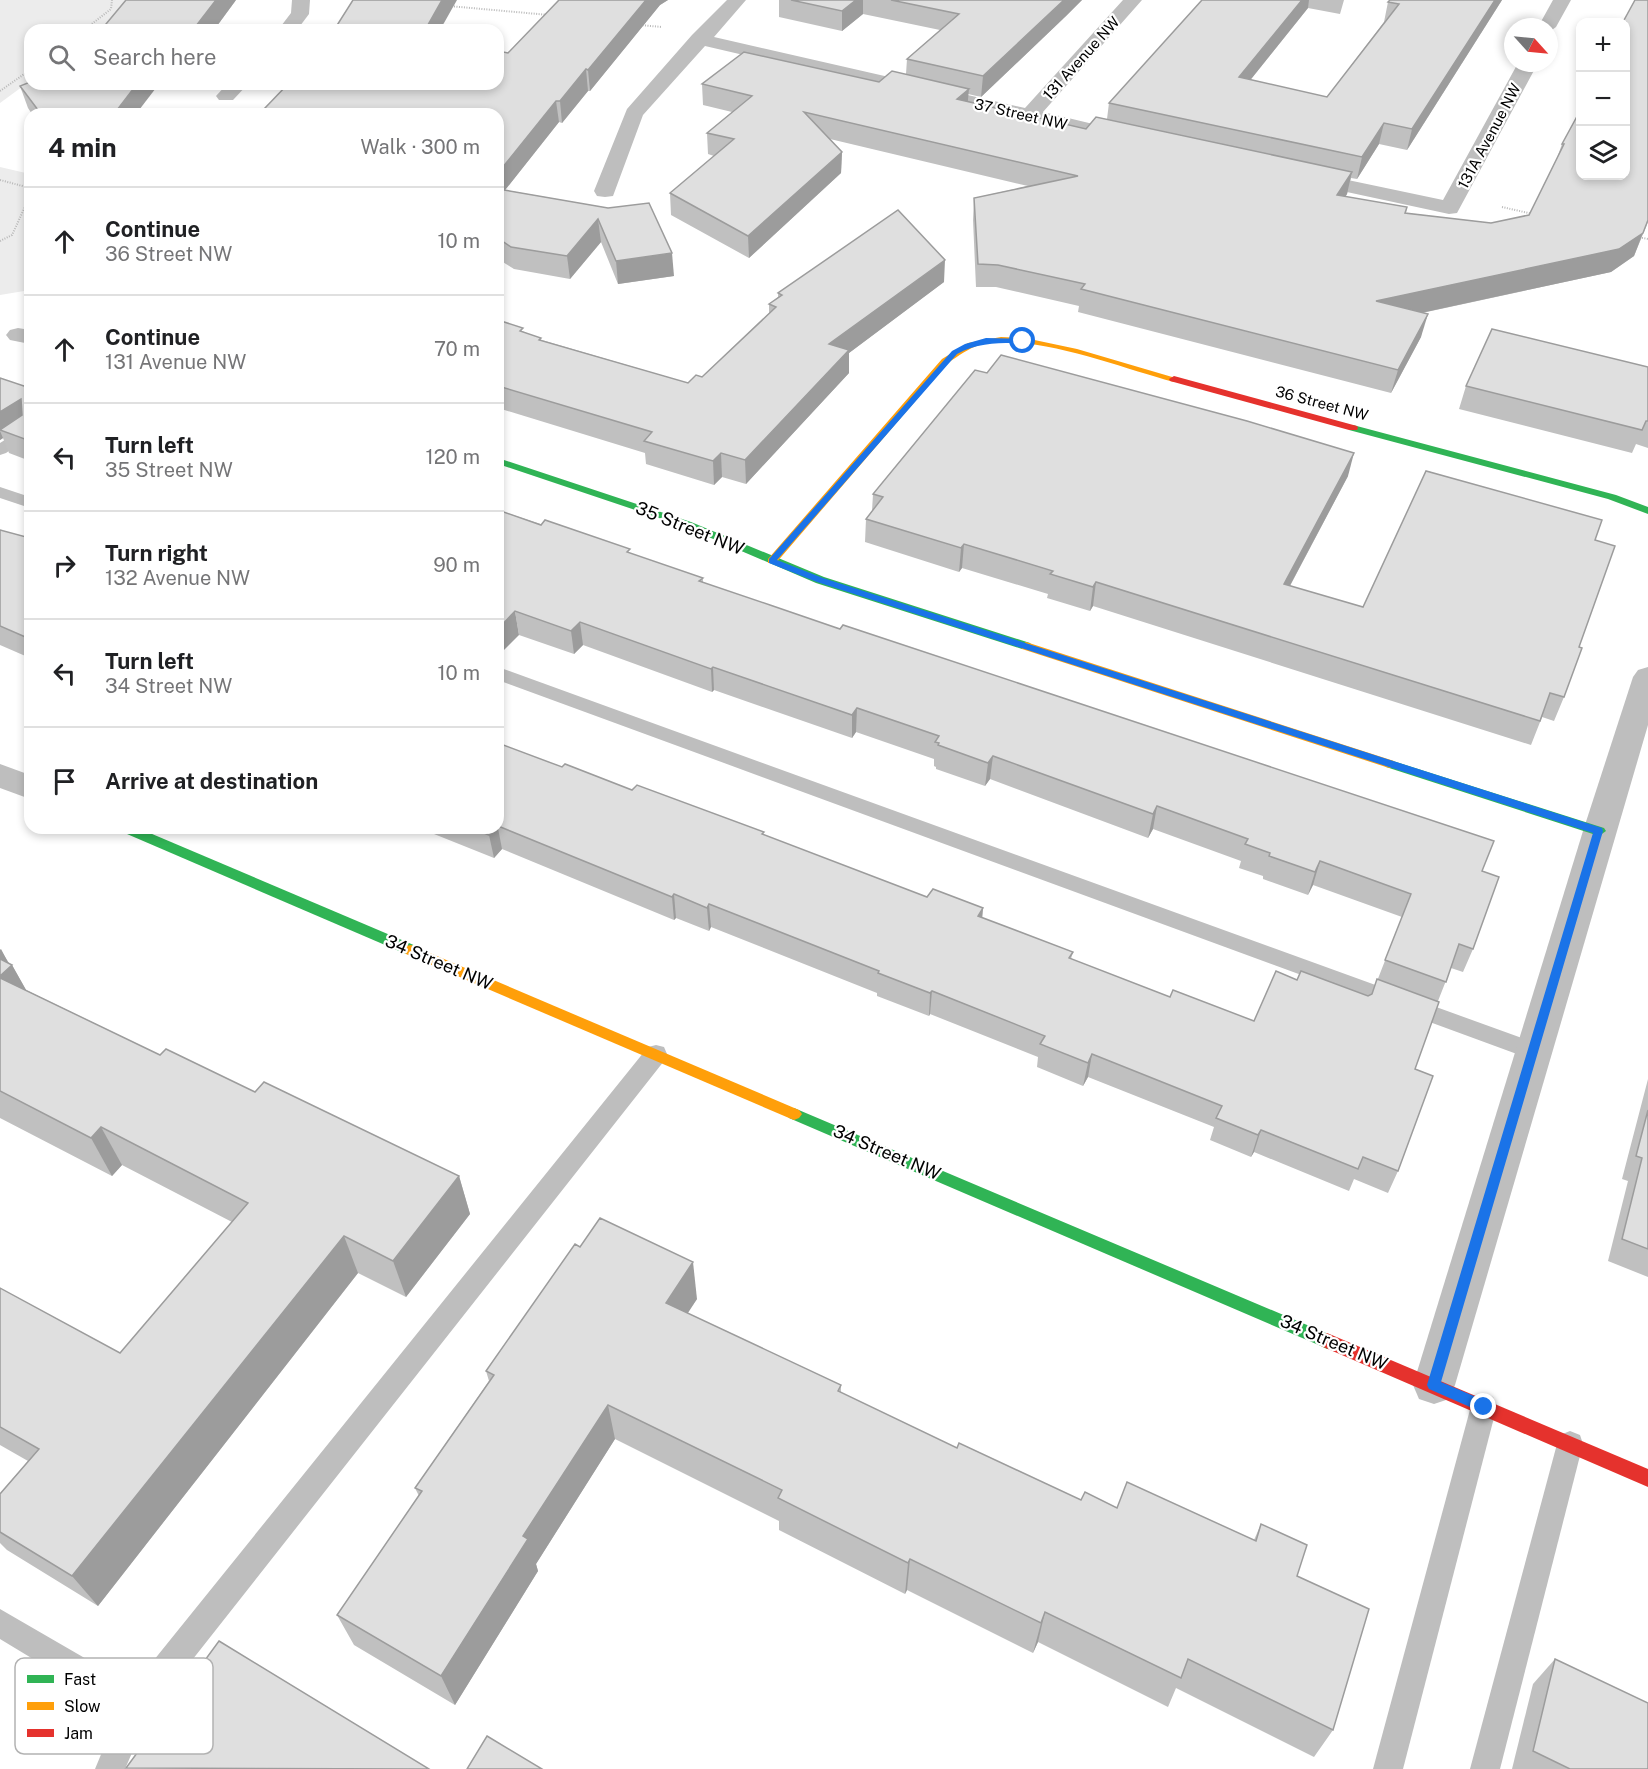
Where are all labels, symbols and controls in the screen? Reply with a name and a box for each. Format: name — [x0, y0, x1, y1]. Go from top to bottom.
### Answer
street label: 131 Avenue NW — [1039, 13, 1123, 103]
north arrow — [1504, 18, 1558, 72]
map controls — [1576, 18, 1630, 180]
button: + — [1576, 18, 1630, 72]
search box — [24, 24, 504, 90]
icon: search — [45, 41, 78, 74]
text: Search here — [93, 44, 217, 70]
button: − — [1576, 72, 1630, 126]
street label: 131A Avenue NW — [1454, 81, 1524, 191]
street label: 37 Street NW — [973, 95, 1069, 133]
button: layers — [1576, 126, 1630, 180]
text: 4 min — [48, 132, 117, 163]
text: Walk · 300 m — [360, 135, 480, 159]
text: Continue — [105, 216, 200, 242]
icon: ahead — [48, 225, 81, 258]
text: 10 m — [437, 229, 480, 253]
text: 36 Street NW — [105, 242, 232, 266]
text: Continue — [105, 324, 200, 350]
route start — [1009, 327, 1035, 353]
icon: ahead — [48, 333, 81, 366]
text: 70 m — [434, 337, 480, 361]
text: 131 Avenue NW — [105, 350, 246, 374]
street label: 36 Street NW — [1274, 382, 1370, 424]
text: Turn left — [105, 432, 194, 458]
icon: left — [48, 441, 81, 474]
text: 120 m — [426, 445, 480, 469]
text: 35 Street NW — [105, 458, 233, 482]
street label: 35 Street NW — [633, 497, 747, 559]
text: Turn right — [105, 540, 208, 566]
icon: right — [48, 549, 81, 582]
text: 90 m — [433, 553, 480, 577]
text: 132 Avenue NW — [105, 566, 250, 590]
text: Turn left — [105, 648, 194, 674]
icon: left — [48, 657, 81, 690]
text: 10 m — [437, 661, 480, 685]
text: 34 Street NW — [105, 674, 232, 698]
icon: arrive — [48, 765, 81, 798]
text: Arrive at destination — [105, 768, 318, 794]
street label: 34 Street NW — [382, 930, 496, 994]
street label: 34 Street NW — [830, 1120, 944, 1184]
street label: 34 Street NW — [1277, 1310, 1391, 1374]
route end — [1470, 1393, 1496, 1419]
legend — [15, 1658, 213, 1754]
text: Fast — [64, 1670, 96, 1689]
text: Slow — [64, 1697, 101, 1716]
text: Jam — [64, 1724, 93, 1743]

